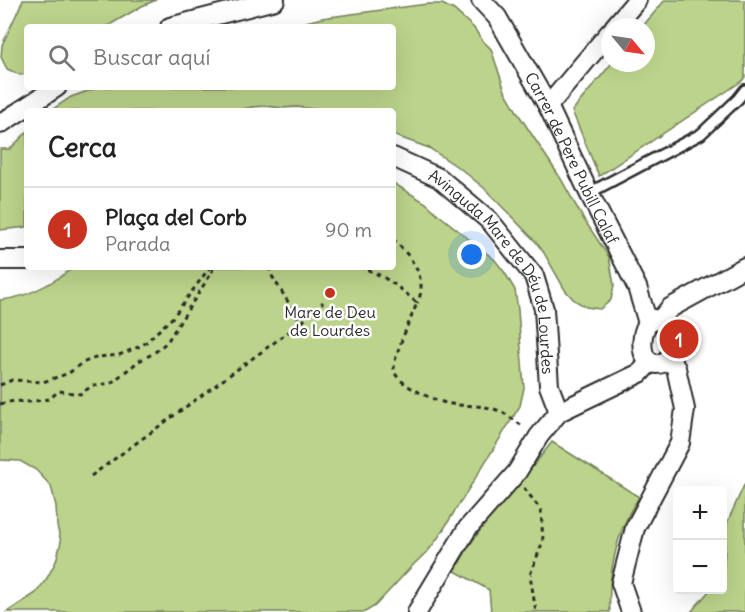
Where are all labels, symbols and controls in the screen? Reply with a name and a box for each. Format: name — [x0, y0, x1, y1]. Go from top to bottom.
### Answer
north arrow — [601, 18, 655, 72]
search box — [24, 24, 396, 90]
icon: search — [45, 41, 78, 74]
text: Buscar aquí — [93, 43, 210, 71]
street label: Carrer de Pere Pubill Calaf — [521, 69, 623, 248]
text: Cerca — [48, 131, 117, 164]
street label: Avinguda Mare de Déu de Lourdes — [426, 165, 558, 375]
text: Plaça del Corb — [105, 203, 247, 231]
text: 1 — [64, 217, 71, 242]
text: 90 m — [325, 217, 372, 242]
text: Parada — [105, 231, 170, 256]
your location — [457, 240, 486, 269]
marker: Mare de Deu de Lourdes — [323, 286, 337, 300]
place label: Mare de Deu de Lourdes — [284, 302, 376, 340]
pin: 1 — [660, 316, 698, 362]
map controls — [673, 486, 727, 594]
button: + — [673, 486, 727, 540]
button: − — [673, 540, 727, 594]

